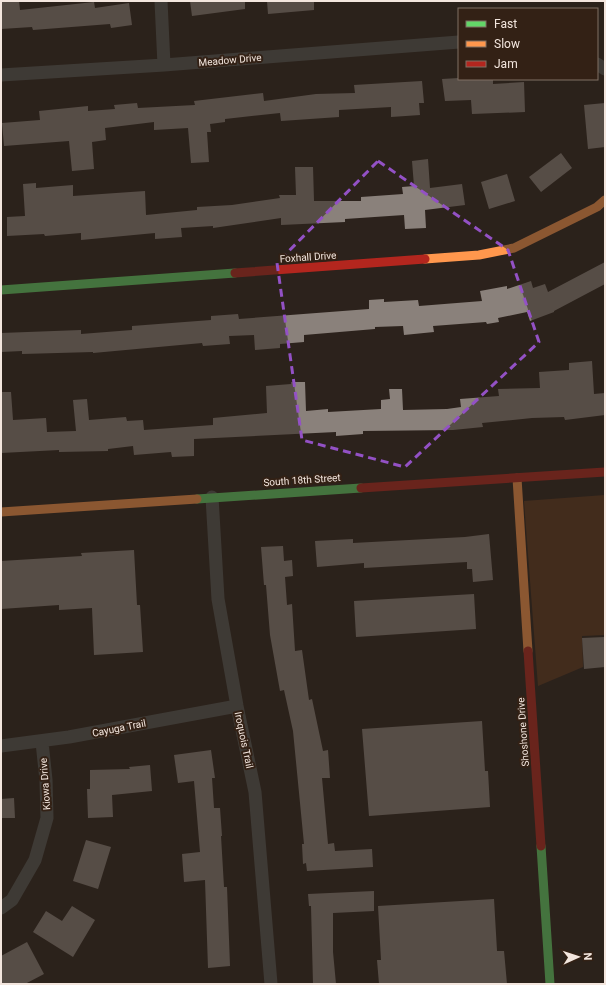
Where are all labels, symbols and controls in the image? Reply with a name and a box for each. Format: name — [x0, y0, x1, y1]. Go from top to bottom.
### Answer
legend — [458, 8, 598, 80]
text: Fast — [494, 17, 517, 31]
text: Slow — [494, 37, 520, 51]
street label: Meadow Drive — [198, 52, 262, 68]
text: Jam — [494, 57, 518, 71]
street label: Foxhall Drive — [279, 250, 337, 264]
street label: South 18th Street — [263, 472, 341, 488]
street label: Shoshone Drive — [515, 697, 531, 767]
street label: Iroquois Trail — [233, 711, 255, 769]
street label: Cayuga Trail — [91, 717, 147, 739]
street label: Kiowa Drive — [38, 758, 52, 810]
north arrow — [558, 937, 598, 977]
text: N — [581, 952, 594, 961]

